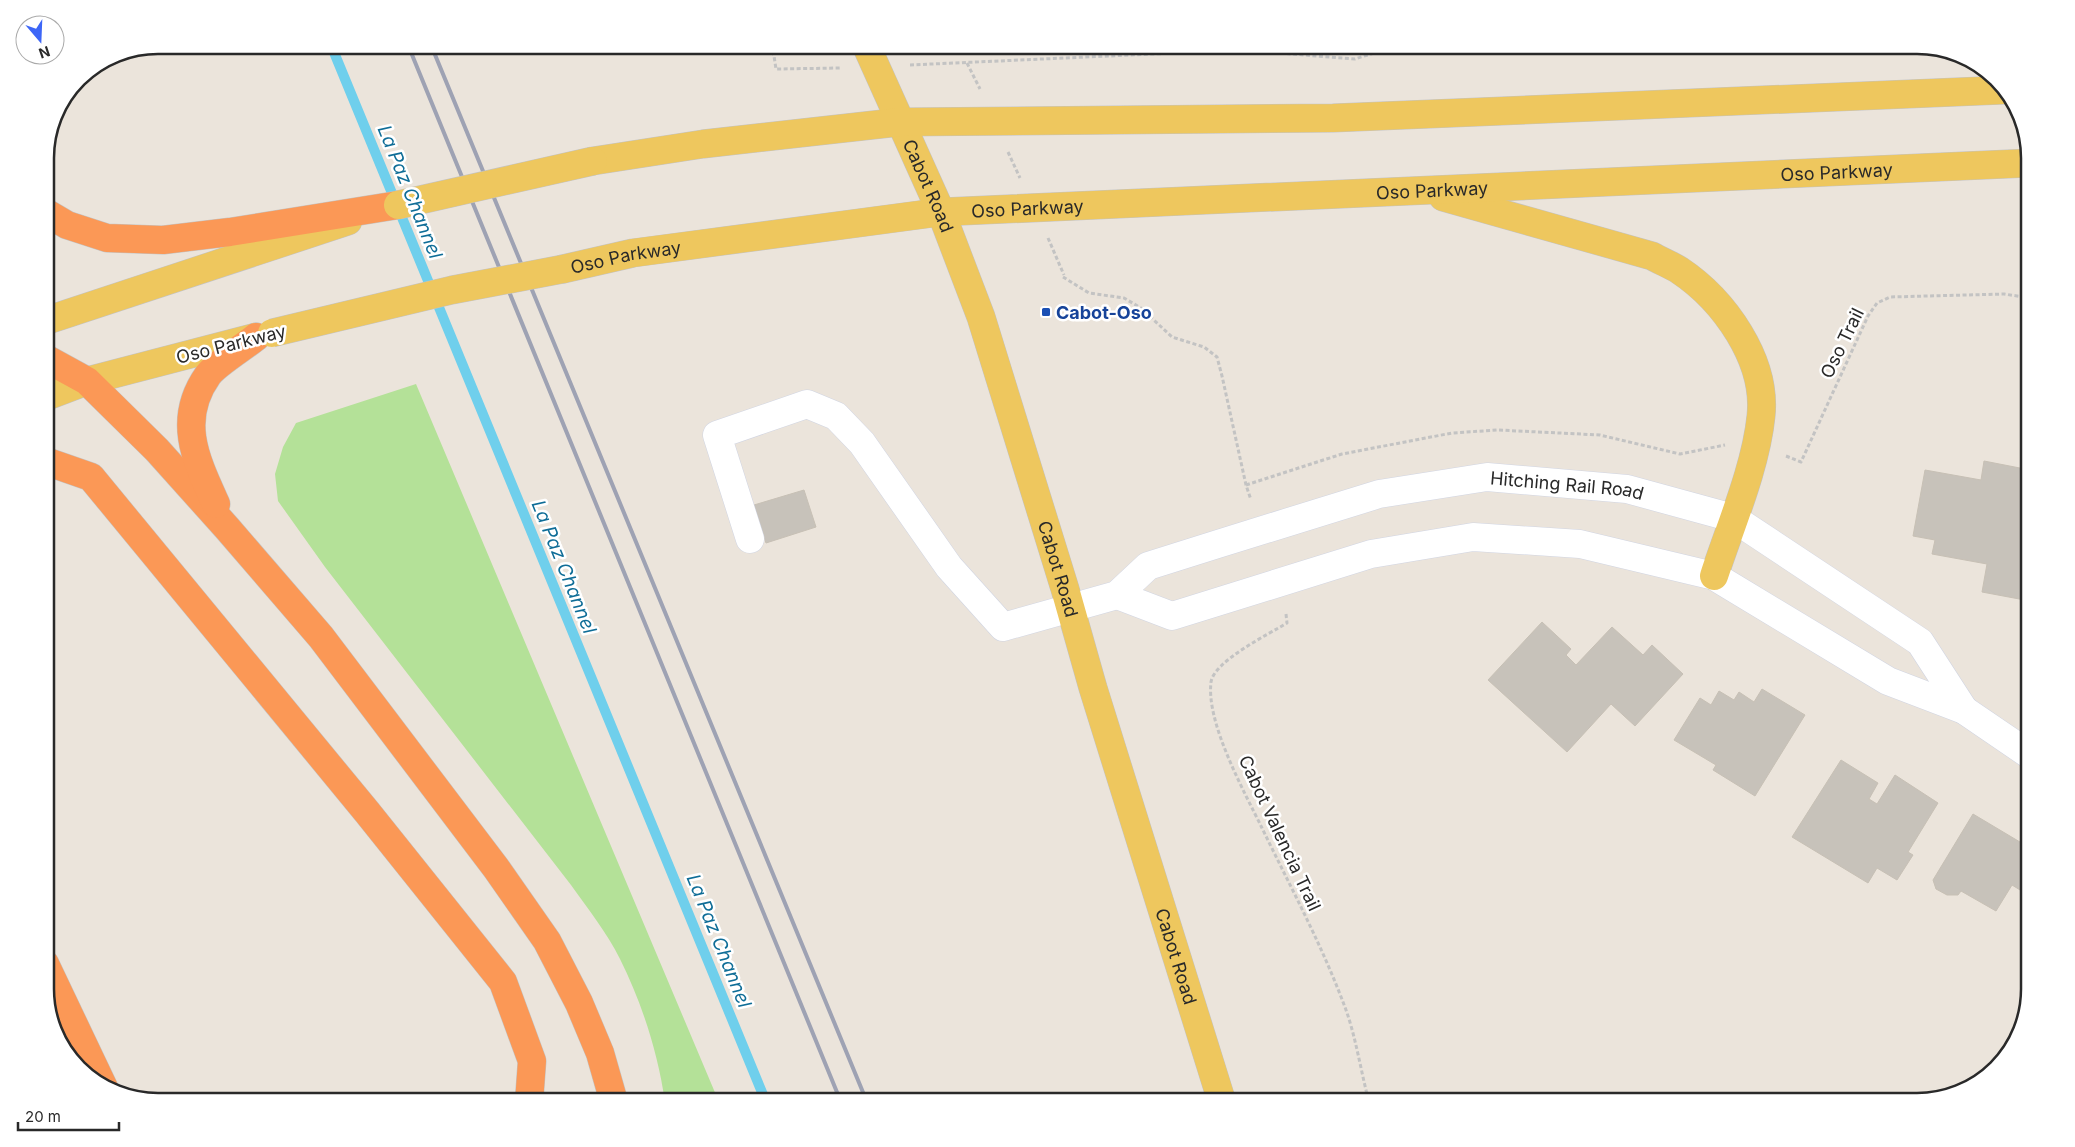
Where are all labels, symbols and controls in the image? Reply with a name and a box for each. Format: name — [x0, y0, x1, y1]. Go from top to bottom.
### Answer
north arrow — [15, 15, 65, 65]
text: N — [37, 43, 52, 63]
water label: La Paz Channel — [373, 122, 447, 263]
street label: Cabot Road — [899, 136, 958, 235]
street label: Oso Parkway — [1780, 159, 1893, 185]
street label: Oso Parkway — [1375, 177, 1489, 203]
street label: Oso Parkway — [971, 195, 1084, 221]
street label: Oso Parkway — [568, 236, 682, 277]
place label: Cabot-Oso — [1056, 302, 1152, 323]
street label: Oso Trail — [1816, 305, 1868, 381]
marker: Cabot-Oso — [1040, 306, 1052, 318]
street label: Oso Parkway — [174, 320, 288, 368]
street label: Hitching Rail Road — [1489, 467, 1646, 504]
water label: La Paz Channel — [527, 497, 601, 638]
street label: Cabot Road — [1034, 518, 1083, 619]
street label: Cabot Valencia Trail — [1235, 752, 1325, 914]
water label: La Paz Channel — [682, 871, 756, 1012]
street label: Cabot Road — [1152, 906, 1201, 1007]
scale bar — [18, 1100, 119, 1132]
text: 20 m — [25, 1107, 61, 1126]

